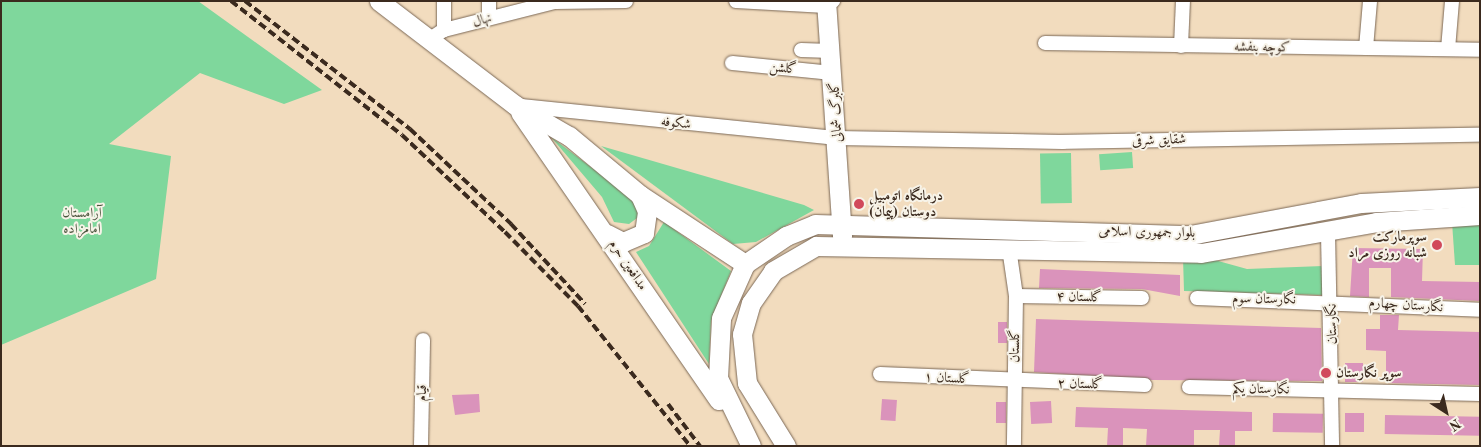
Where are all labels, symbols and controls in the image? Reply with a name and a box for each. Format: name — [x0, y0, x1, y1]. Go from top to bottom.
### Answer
street label: نهال — [471, 9, 493, 31]
street label: کوچه بنفشه — [1234, 38, 1290, 56]
street label: گلشن — [769, 58, 797, 78]
street label: گلبرگ شمالی — [826, 81, 846, 143]
street label: شکوفه — [660, 113, 692, 133]
street label: شقایق شرقی — [1132, 131, 1186, 149]
place label: درمانگاه اتومبیل دوستان (پیمان) — [869, 188, 943, 220]
marker: درمانگاه اتومبیل دوستان (پیمان) — [853, 198, 865, 210]
park label: آرامستان امامزاده — [62, 205, 102, 238]
street label: بلوار جمهوری اسلامی — [1099, 223, 1195, 241]
place label: سوپرمارکت شبانه روزی مراد — [1348, 229, 1427, 262]
street label: مدافعین حرم — [605, 236, 651, 294]
marker: سوپرمارکت شبانه روزی مراد — [1431, 239, 1443, 251]
street label: گلستان ۴ — [1056, 288, 1102, 306]
street label: نگارستان سوم — [1232, 290, 1296, 308]
street label: نگارستان چهارم — [1368, 294, 1444, 316]
street label: نگارستان — [1323, 303, 1341, 345]
street label: گلستان — [1006, 329, 1024, 363]
place label: سوپر نگارستان — [1336, 365, 1401, 381]
marker: سوپر نگارستان — [1320, 367, 1332, 379]
street label: گلستان ۱ — [924, 368, 970, 388]
street label: گلستان ۲ — [1057, 375, 1103, 393]
street label: نگارستان یکم — [1232, 380, 1290, 398]
street label: قیام — [413, 384, 431, 402]
north arrow — [1421, 387, 1471, 437]
text: N — [1446, 415, 1463, 433]

